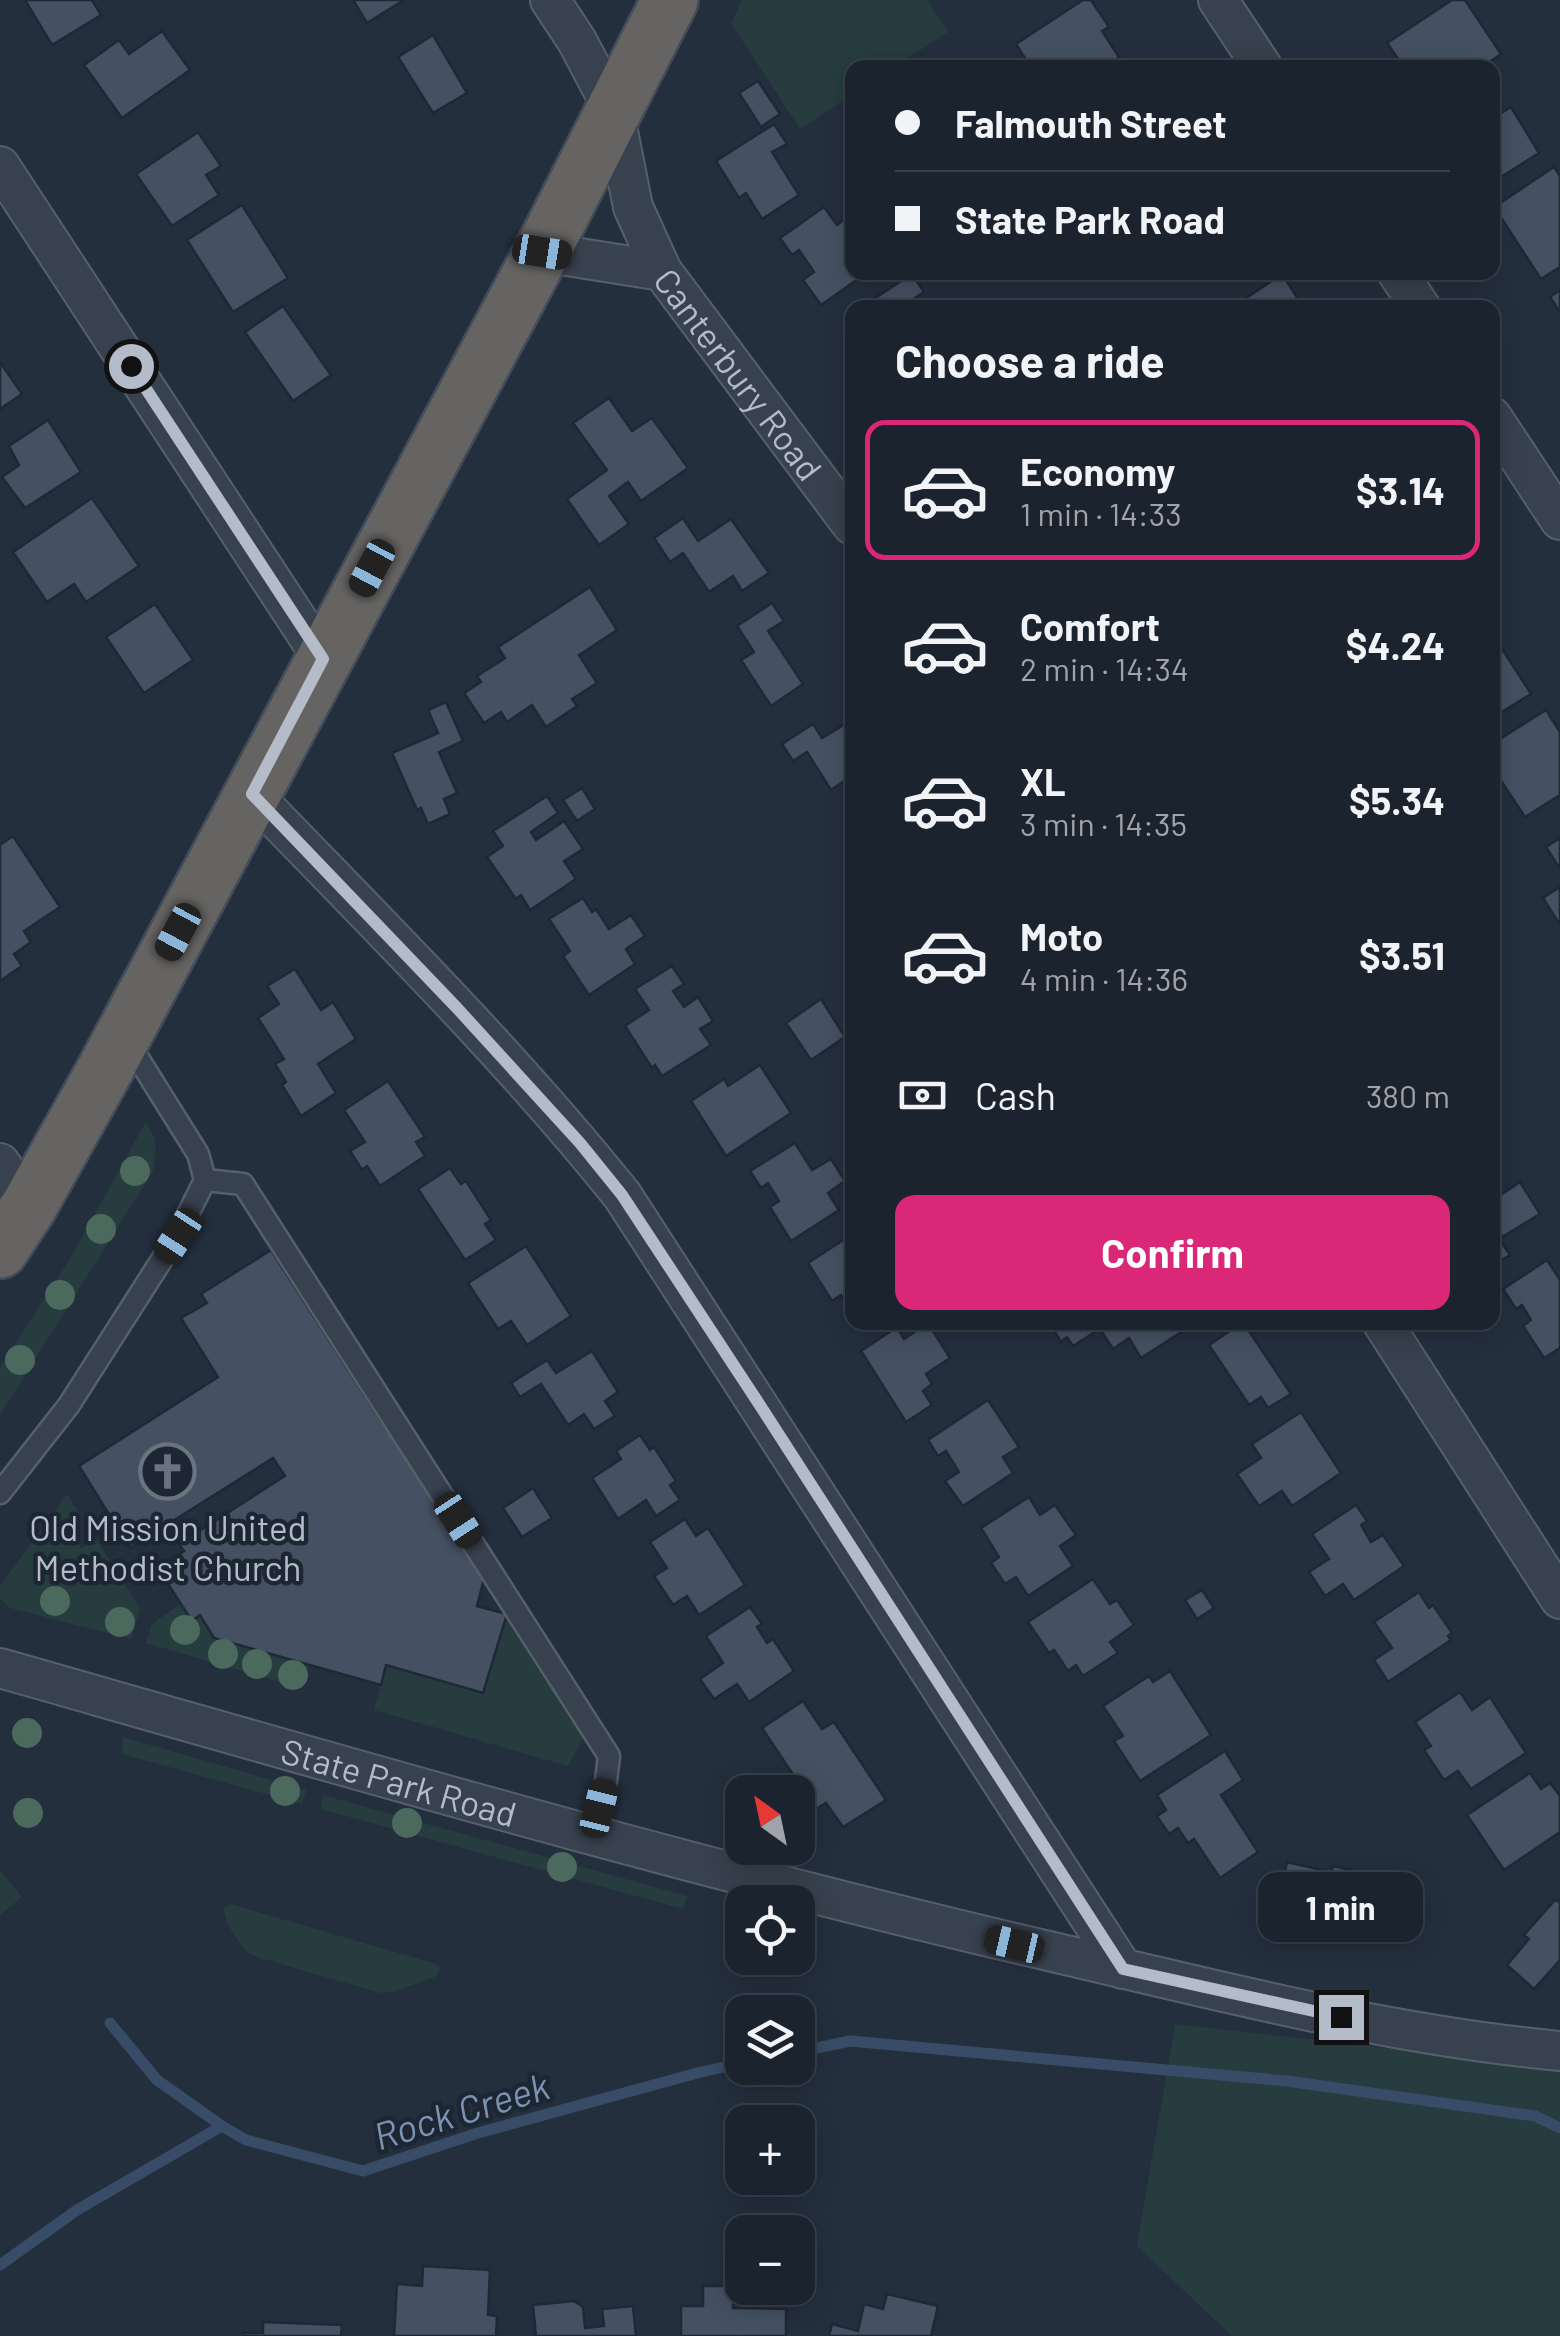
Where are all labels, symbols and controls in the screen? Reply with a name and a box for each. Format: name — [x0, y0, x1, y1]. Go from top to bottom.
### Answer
text: Falmouth Street — [955, 100, 1227, 146]
text: State Park Road — [955, 196, 1225, 242]
car — [510, 232, 574, 272]
street label: Canterbury Road — [646, 260, 832, 488]
text: Choose a ride — [895, 333, 1165, 387]
route start — [109, 344, 154, 389]
icon: car — [900, 445, 990, 535]
text: Economy — [1020, 448, 1175, 494]
text: $3.14 — [1356, 467, 1445, 513]
text: 1 min · 14:33 — [1020, 494, 1182, 532]
car — [345, 534, 399, 602]
icon: car — [900, 600, 990, 690]
text: Comfort — [1020, 603, 1160, 649]
text: $4.24 — [1346, 622, 1445, 668]
text: 2 min · 14:34 — [1020, 649, 1189, 687]
icon: car — [900, 755, 990, 845]
text: XL — [1020, 758, 1066, 804]
text: $5.34 — [1349, 777, 1445, 823]
text: 3 min · 14:35 — [1020, 804, 1187, 842]
car — [151, 898, 205, 966]
icon: car — [900, 910, 990, 1000]
text: Moto — [1020, 913, 1103, 959]
text: $3.51 — [1359, 932, 1445, 978]
text: 4 min · 14:36 — [1020, 959, 1188, 997]
icon: cash — [895, 1068, 950, 1123]
text: Cash — [975, 1072, 1056, 1118]
text: 380 m — [1366, 1076, 1450, 1114]
button: Confirm — [895, 1195, 1450, 1310]
car — [149, 1203, 207, 1269]
church icon: Old Mission United Methodist Church — [138, 1441, 198, 1501]
car — [429, 1487, 487, 1553]
place label: Old Mission United Methodist Church — [29, 1506, 307, 1588]
street label: State Park Road — [277, 1729, 521, 1834]
car — [577, 1775, 621, 1841]
north arrow — [725, 1775, 815, 1865]
map controls — [725, 1775, 815, 2305]
callout: 1 min — [1258, 1872, 1424, 1942]
button: locate — [725, 1885, 815, 1975]
text: 1 min — [1305, 1888, 1376, 1926]
car — [981, 1923, 1047, 1965]
button: layers — [725, 1995, 815, 2085]
route end — [1319, 1995, 1364, 2040]
water label: Rock Creek — [368, 2061, 555, 2158]
button: + — [725, 2105, 815, 2195]
button: − — [725, 2215, 815, 2305]

